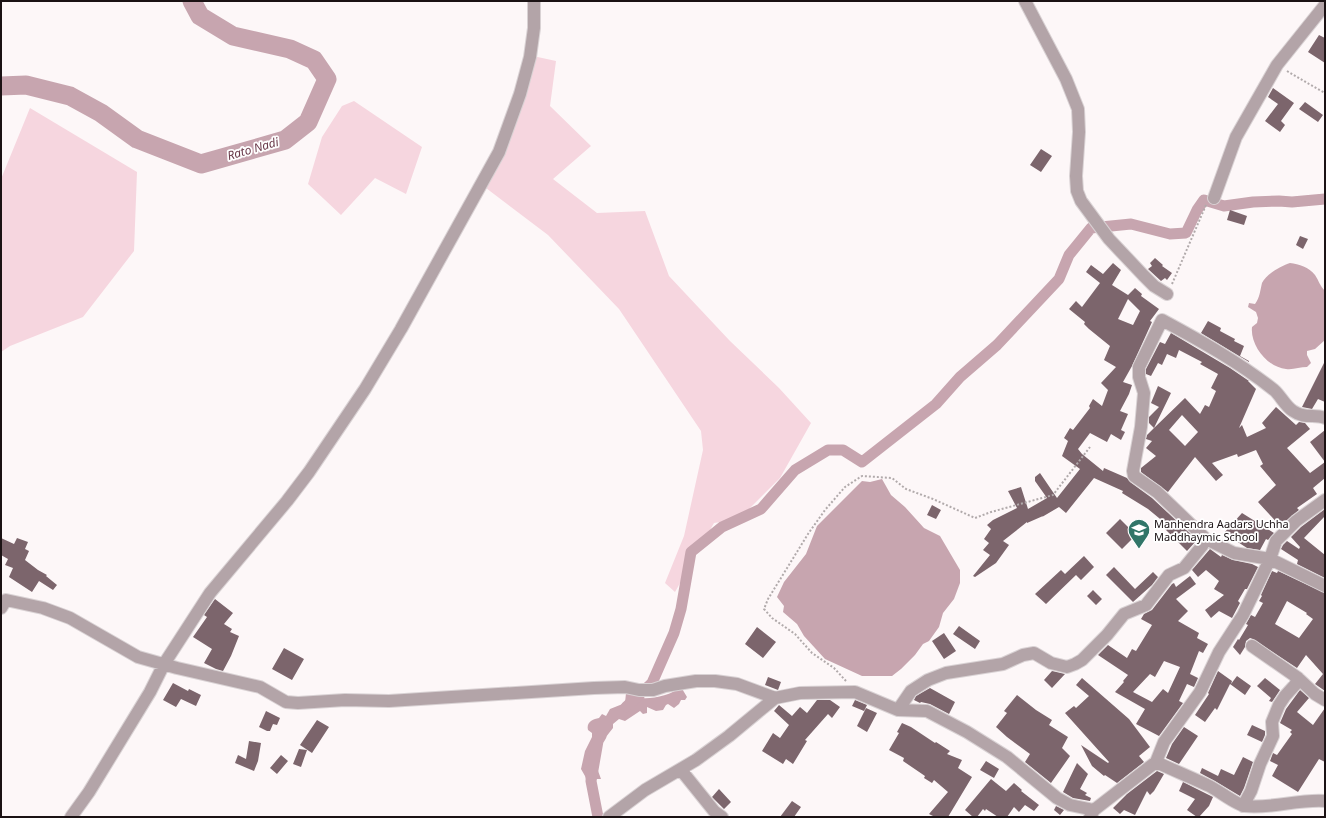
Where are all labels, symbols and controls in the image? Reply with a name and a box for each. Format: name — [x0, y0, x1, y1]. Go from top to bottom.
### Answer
water label: Rato Nadi — [225, 133, 281, 164]
place label: Manhendra Aadars Uchha Maddhaymic School — [1154, 516, 1289, 544]
school or university icon: Manhendra Aadars Uchha Maddhaymic School — [1126, 517, 1152, 550]

